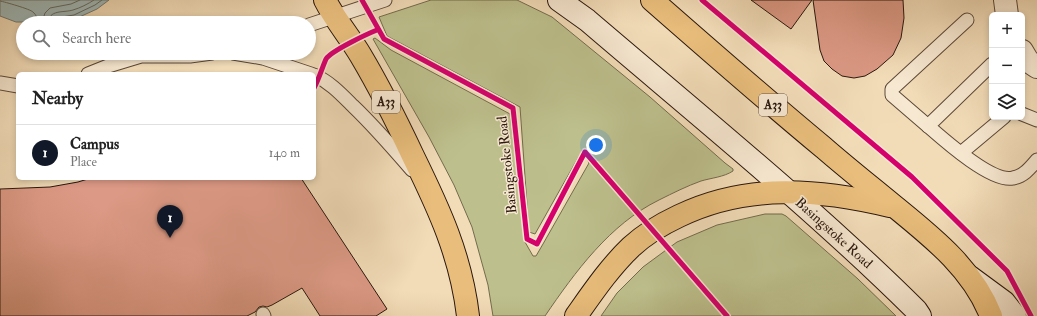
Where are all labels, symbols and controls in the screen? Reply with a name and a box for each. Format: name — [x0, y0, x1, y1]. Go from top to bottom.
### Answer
map controls — [989, 12, 1025, 120]
button: + — [989, 12, 1025, 48]
search box — [16, 16, 316, 60]
icon: search — [30, 27, 52, 49]
text: Search here — [62, 29, 131, 48]
button: − — [989, 48, 1025, 84]
button: layers — [989, 84, 1025, 120]
text: Nearby — [32, 88, 83, 109]
road number: A33 — [372, 91, 400, 113]
road number: A33 — [759, 94, 787, 116]
street label: Basingstoke Road — [493, 115, 521, 215]
text: Campus — [70, 135, 119, 154]
your location — [586, 135, 606, 155]
text: 1 — [43, 145, 47, 161]
text: 140 m — [269, 145, 300, 161]
text: Place — [70, 154, 97, 170]
street label: Basingstoke Road — [792, 194, 876, 272]
pin: 1 — [157, 205, 183, 238]

